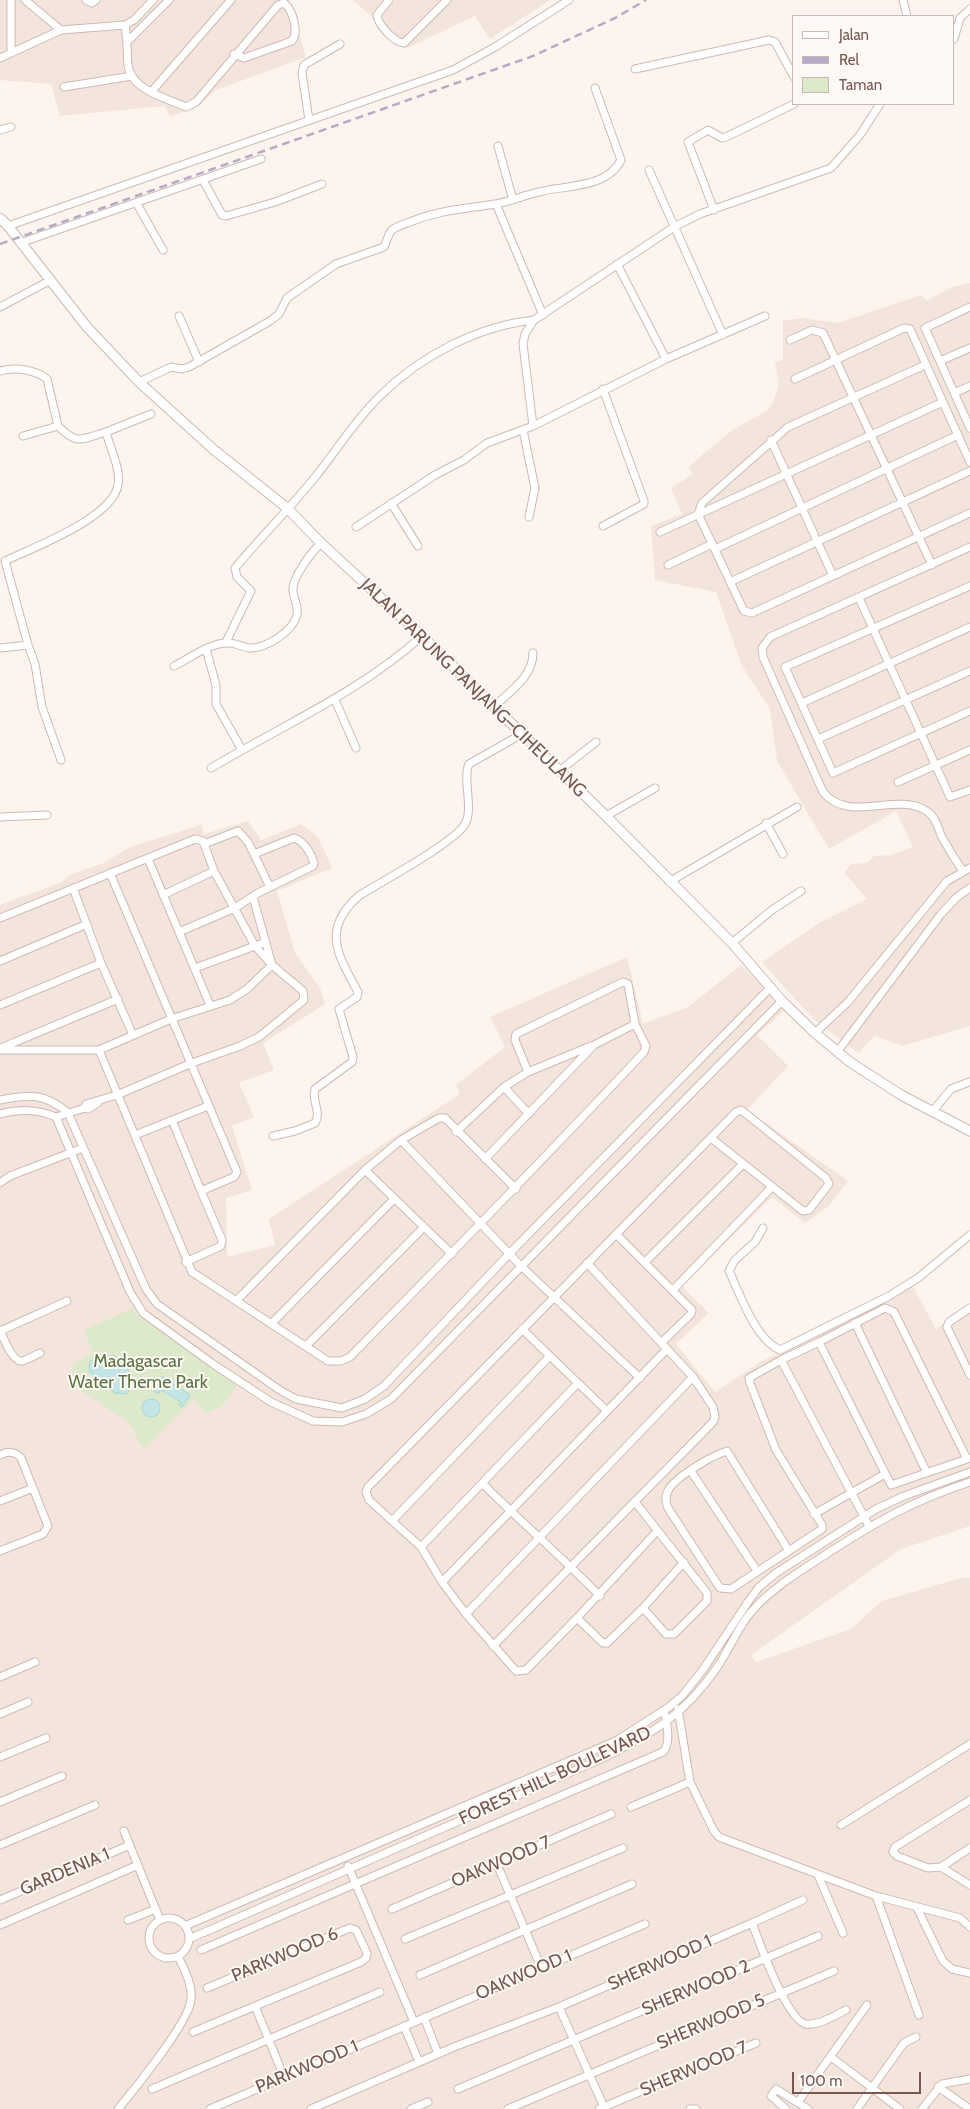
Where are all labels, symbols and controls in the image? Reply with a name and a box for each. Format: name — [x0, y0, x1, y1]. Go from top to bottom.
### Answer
legend — [792, 15, 955, 105]
text: Jalan — [839, 26, 869, 44]
text: Rel — [839, 51, 859, 69]
text: Taman — [839, 76, 882, 94]
street label: JALAN PARUNG PANJANG–CIHEULANG — [356, 574, 590, 802]
park label: Madagascar Water Theme Park — [68, 1351, 208, 1394]
street label: FOREST HILL BOULEVARD — [456, 1722, 654, 1830]
street label: OAKWOOD 7 — [448, 1831, 554, 1893]
street label: GARDENIA 1 — [17, 1843, 113, 1901]
street label: PARKWOOD 6 — [228, 1923, 342, 1987]
street label: SHERWOOD 1 — [605, 1930, 715, 1996]
street label: OAKWOOD 1 — [473, 1945, 575, 2005]
street label: SHERWOOD 2 — [639, 1956, 753, 2020]
street label: SHERWOOD 5 — [654, 1989, 768, 2055]
street label: PARKWOOD 1 — [252, 2036, 362, 2098]
street label: SHERWOOD 7 — [637, 2037, 751, 2101]
scale bar — [795, 2062, 924, 2094]
text: 100 m — [800, 2072, 842, 2090]

